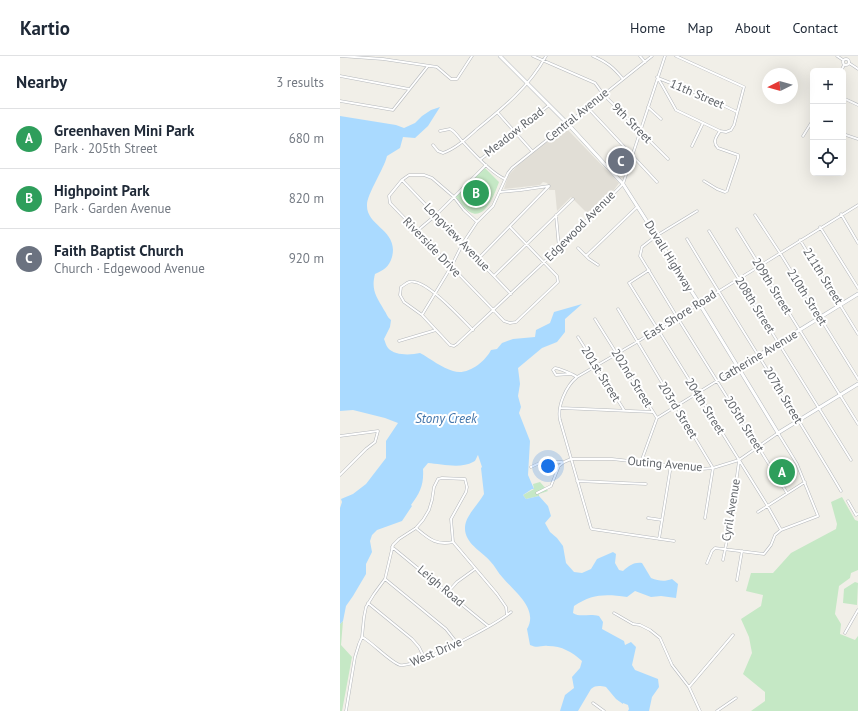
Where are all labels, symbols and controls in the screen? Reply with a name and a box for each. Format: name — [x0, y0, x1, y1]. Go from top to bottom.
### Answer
text: Kartio — [20, 16, 70, 40]
text: Home — [630, 19, 665, 37]
text: Map — [687, 19, 713, 37]
text: About — [735, 19, 771, 37]
text: Contact — [793, 19, 838, 37]
north arrow — [762, 68, 798, 104]
map controls — [810, 68, 846, 176]
button: + — [810, 68, 846, 104]
text: Nearby — [16, 71, 67, 93]
text: 3 results — [276, 74, 324, 91]
street label: 11th Street — [668, 75, 727, 112]
street label: Central Avenue — [542, 85, 611, 145]
street label: 9th Street — [609, 99, 656, 146]
street label: Meadow Road — [481, 104, 546, 160]
button: − — [810, 104, 846, 140]
text: Greenhaven Mini Park — [54, 121, 194, 140]
text: A — [25, 130, 33, 147]
text: 680 m — [289, 130, 324, 147]
text: Park · 205th Street — [54, 140, 157, 157]
button: locate — [810, 140, 846, 176]
pin: C — [608, 146, 634, 176]
pin: B — [463, 178, 489, 208]
text: Highpoint Park — [54, 181, 150, 200]
street label: Edgewood Avenue — [541, 187, 618, 264]
text: B — [25, 190, 33, 207]
text: 820 m — [289, 190, 324, 207]
text: Park · Garden Avenue — [54, 200, 171, 217]
street label: Longview Avenue — [421, 200, 494, 274]
street label: Riverside Drive — [400, 214, 465, 280]
street label: Duvall Highway — [642, 217, 697, 294]
text: Faith Baptist Church — [54, 241, 184, 260]
street label: 211th Street — [800, 245, 847, 307]
text: C — [25, 250, 33, 267]
text: 920 m — [289, 250, 324, 267]
street label: 209th Street — [749, 255, 796, 317]
text: Church · Edgewood Avenue — [54, 260, 205, 277]
street label: 210th Street — [784, 266, 831, 328]
street label: 208th Street — [732, 274, 779, 336]
street label: East Shore Road — [641, 286, 719, 343]
street label: Catherine Avenue — [715, 326, 800, 385]
street label: 201st Street — [578, 343, 624, 404]
street label: 202nd Street — [608, 346, 656, 410]
street label: 207th Street — [761, 364, 806, 426]
street label: 204th Street — [682, 375, 729, 437]
street label: 203rd Street — [656, 378, 701, 441]
street label: 205th Street — [721, 393, 768, 455]
water label: Stony Creek — [415, 410, 478, 427]
street label: Outing Avenue — [627, 453, 703, 474]
your location — [538, 456, 558, 476]
pin: A — [769, 457, 795, 487]
street label: Cyril Avenue — [718, 478, 743, 542]
street label: Leigh Road — [415, 562, 468, 610]
street label: West Drive — [408, 634, 464, 669]

